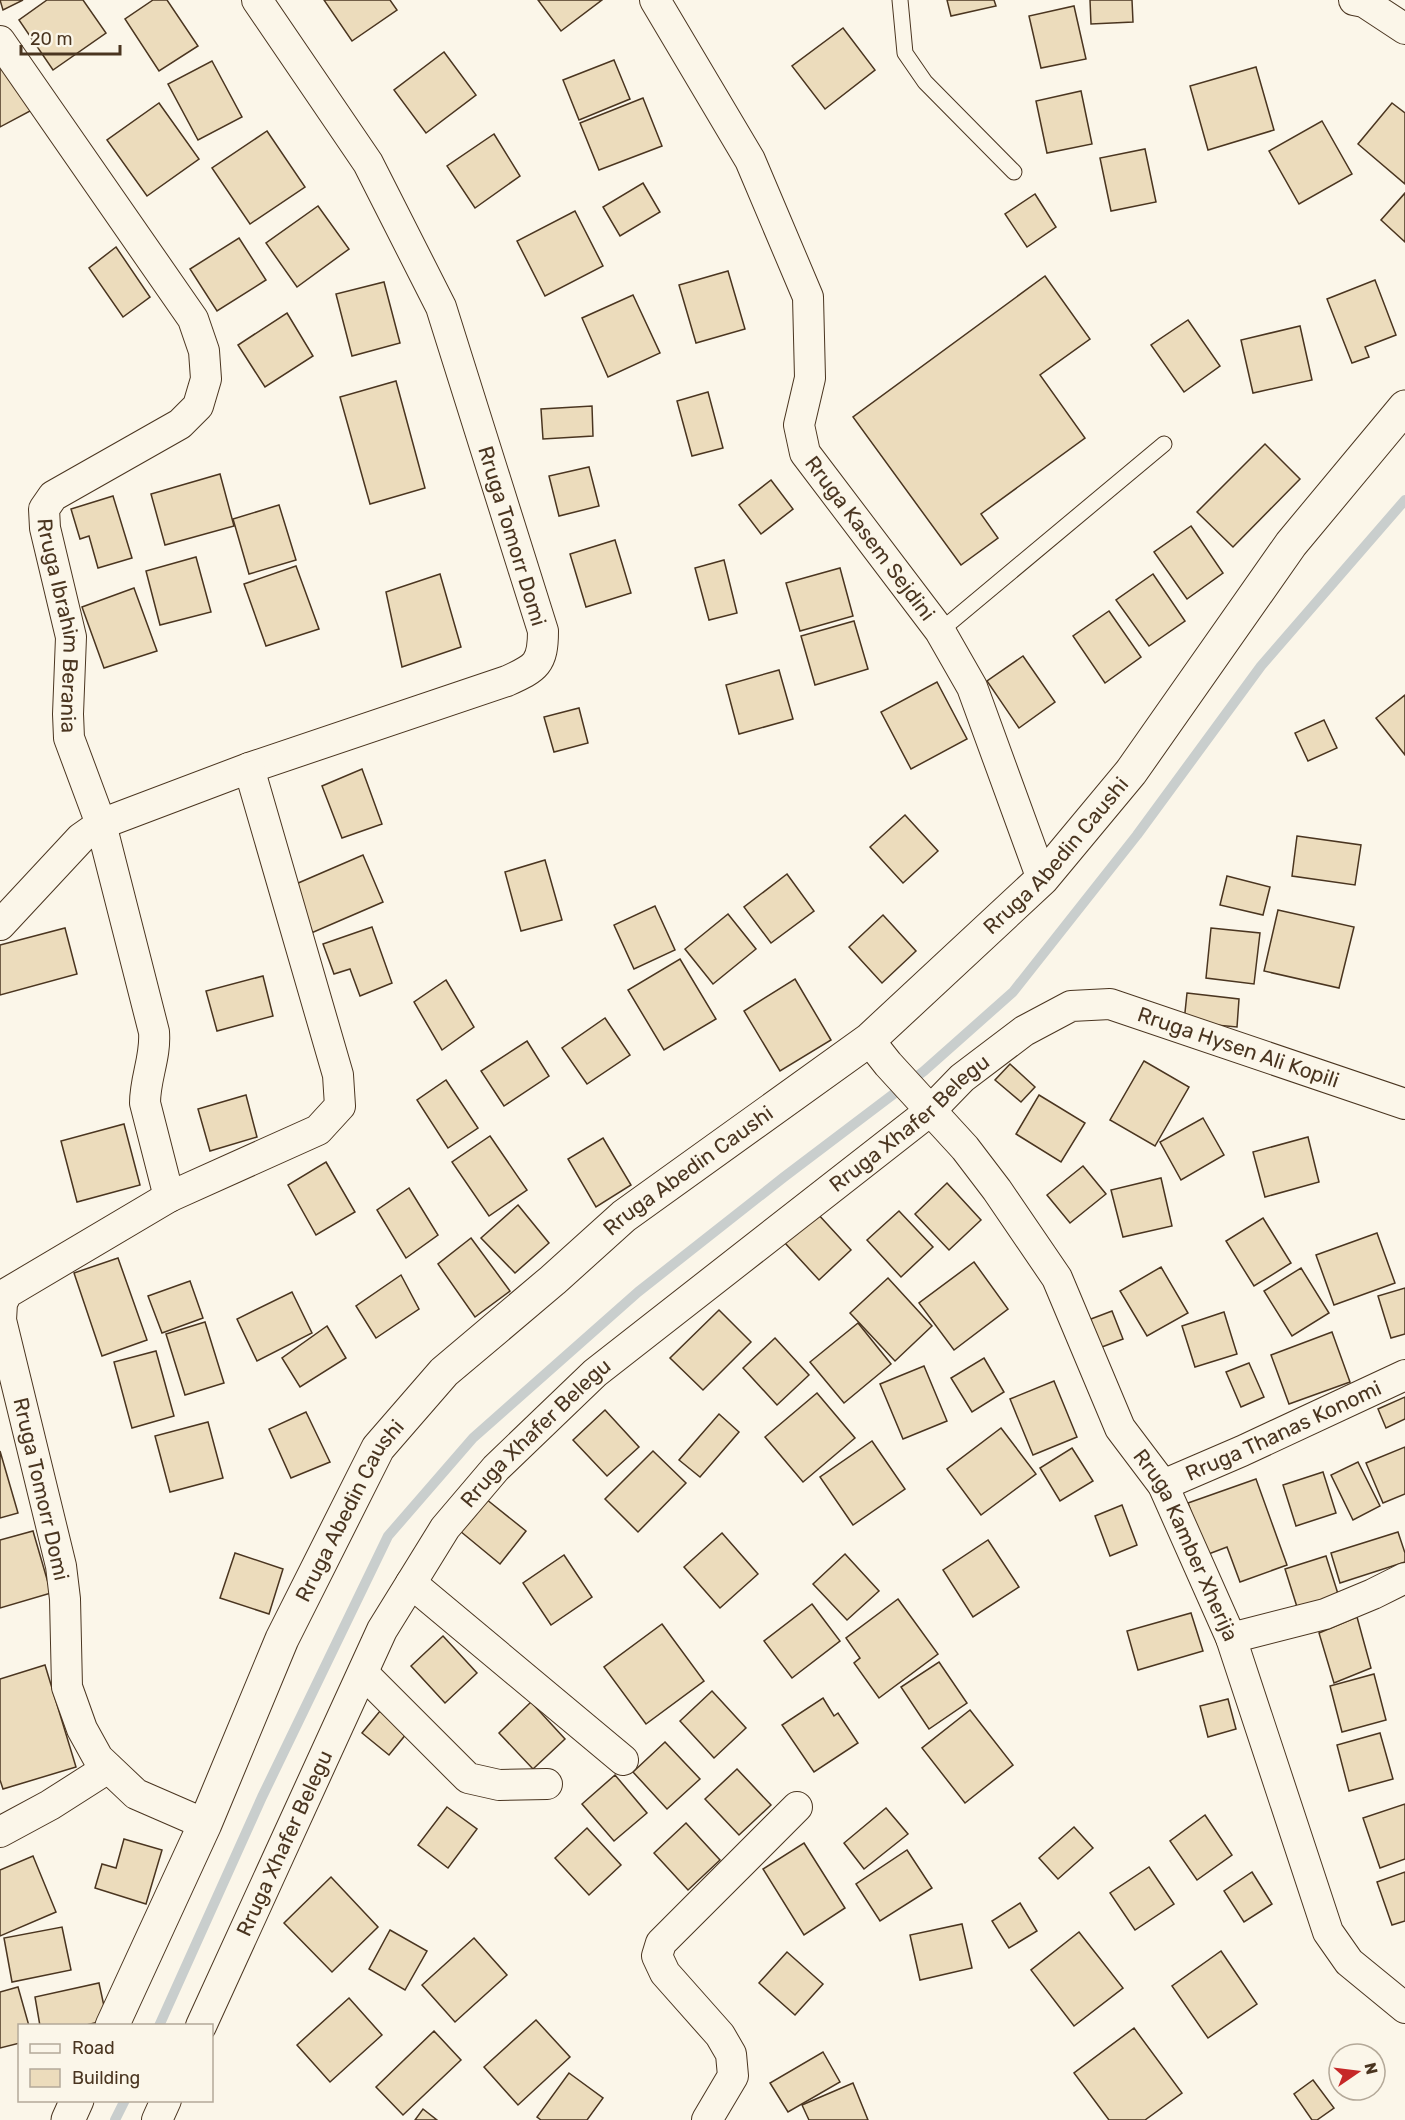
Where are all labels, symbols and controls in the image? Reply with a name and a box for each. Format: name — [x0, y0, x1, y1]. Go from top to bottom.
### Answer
scale bar — [21, 18, 120, 56]
text: 20 m — [30, 28, 72, 50]
street label: Rruga Tomorr Domi — [473, 443, 552, 629]
street label: Rruga Kasem Sejdini — [800, 451, 940, 625]
street label: Rruga Ibrahim Berania — [33, 518, 84, 733]
street label: Rruga Abedin Caushi — [978, 772, 1133, 939]
street label: Rruga Hysen Ali Kopili — [1134, 1001, 1342, 1093]
street label: Rruga Xhafer Belegu — [824, 1049, 994, 1197]
street label: Rruga Abedin Caushi — [598, 1100, 778, 1241]
street label: Rruga Xhafer Belegu — [455, 1353, 615, 1512]
street label: Rruga Thanas Konomi — [1182, 1375, 1385, 1486]
street label: Rruga Tomorr Domi — [8, 1395, 75, 1583]
street label: Rruga Abedin Caushi — [290, 1414, 409, 1606]
street label: Rruga Kamber Xherija — [1128, 1444, 1244, 1645]
street label: Rruga Xhafer Belegu — [231, 1746, 337, 1940]
legend — [18, 2024, 213, 2102]
text: Road — [72, 2037, 115, 2059]
north arrow — [1327, 2042, 1387, 2102]
text: N — [1360, 2061, 1382, 2076]
text: Building — [72, 2067, 140, 2089]

